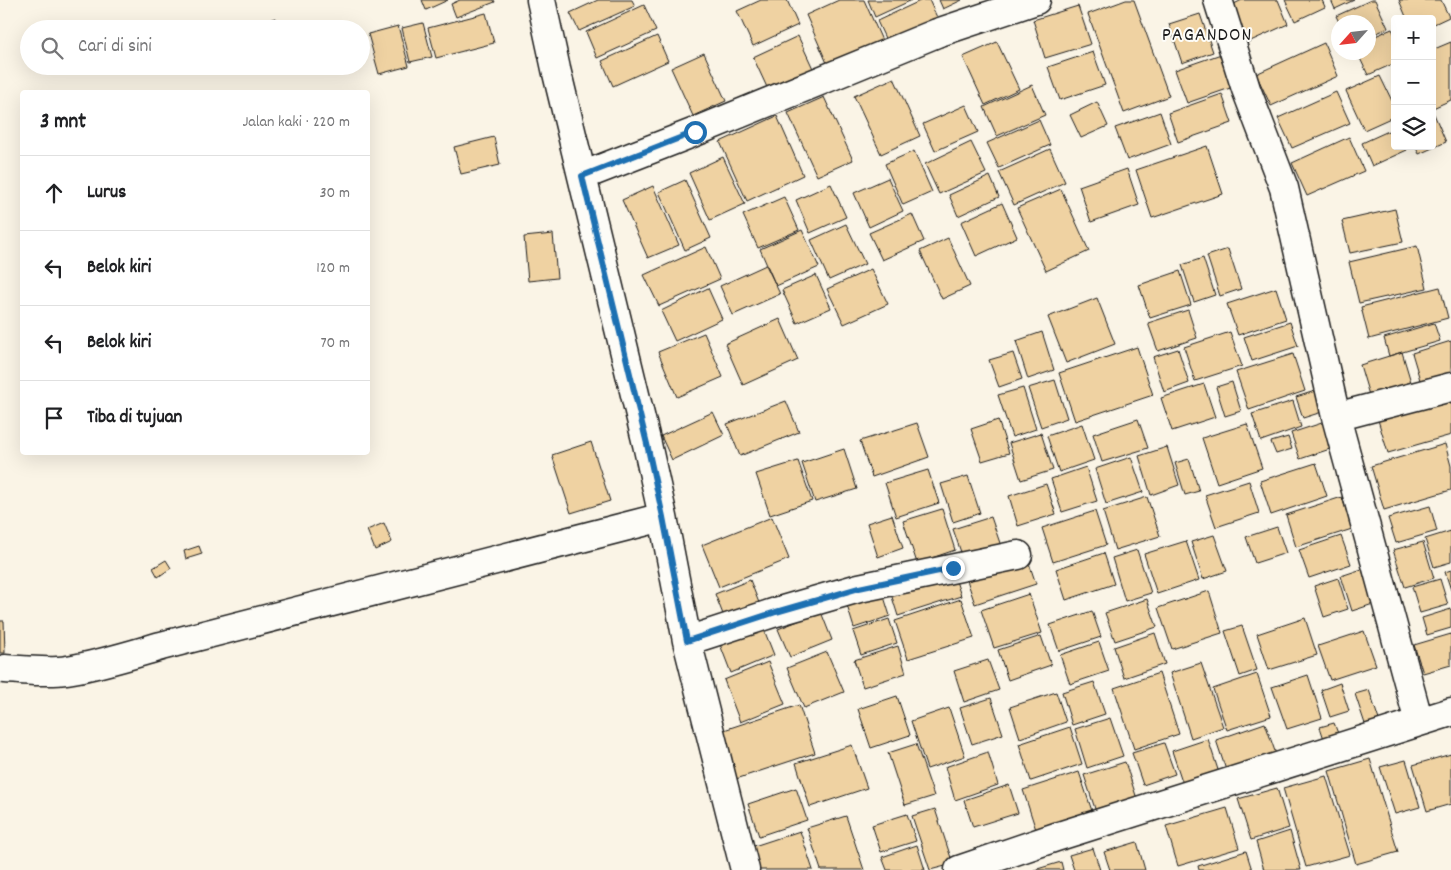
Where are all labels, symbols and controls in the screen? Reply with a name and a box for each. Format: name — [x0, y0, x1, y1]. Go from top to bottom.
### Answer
north arrow — [1331, 15, 1376, 60]
map controls — [1391, 15, 1436, 150]
button: + — [1391, 15, 1436, 60]
search box — [20, 20, 370, 75]
district label: PAGANDON — [1162, 22, 1252, 50]
icon: search — [38, 34, 66, 62]
text: Cari di sini — [78, 34, 152, 61]
button: − — [1391, 60, 1436, 105]
button: layers — [1391, 105, 1436, 150]
text: 3 mnt — [40, 108, 86, 138]
text: Jalan kaki · 220 m — [242, 111, 350, 134]
route start — [684, 121, 707, 144]
icon: ahead — [40, 179, 68, 207]
text: Lurus — [87, 180, 126, 207]
text: 30 m — [320, 182, 350, 205]
icon: left — [40, 254, 68, 282]
text: Belok kiri — [87, 255, 151, 282]
text: 120 m — [316, 257, 350, 280]
icon: left — [40, 329, 68, 357]
text: Belok kiri — [87, 330, 151, 357]
text: 70 m — [320, 332, 350, 355]
icon: arrive — [40, 404, 68, 432]
text: Tiba di tujuan — [87, 405, 182, 432]
route end — [942, 557, 965, 580]

